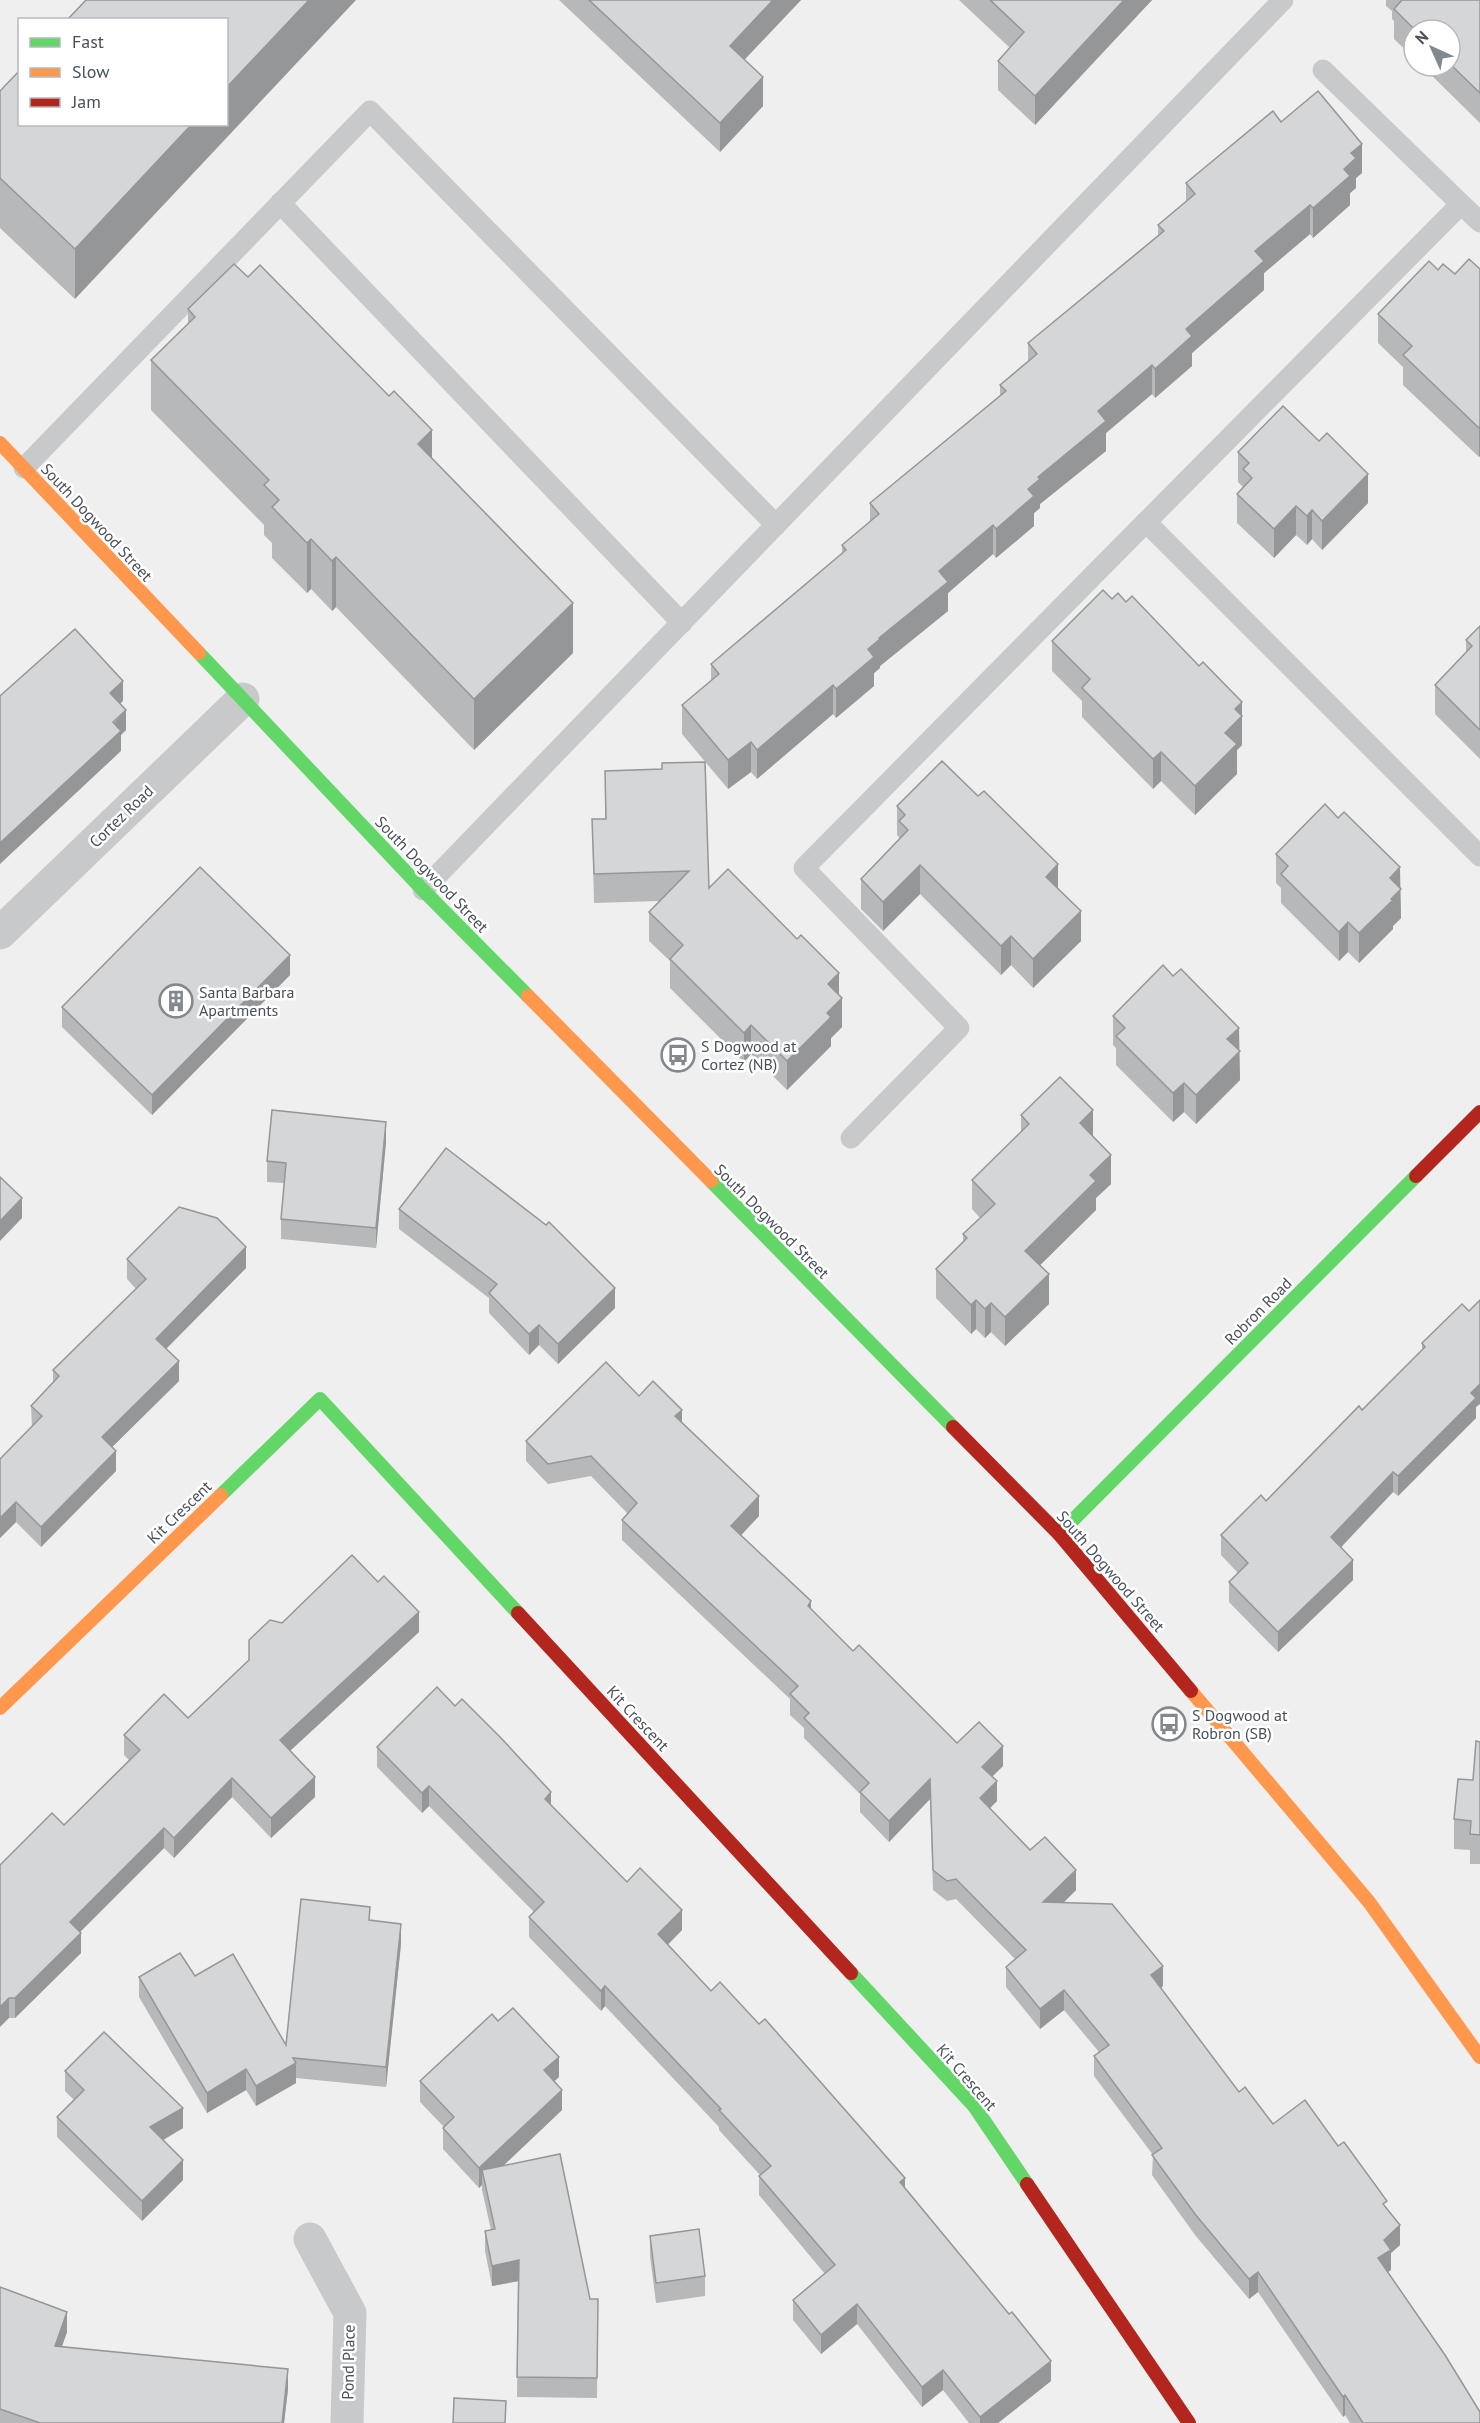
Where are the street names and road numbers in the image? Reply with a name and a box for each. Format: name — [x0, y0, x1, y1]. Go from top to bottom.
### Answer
street label: South Dogwood Street — [37, 459, 157, 586]
street label: Cortez Road — [85, 781, 157, 851]
street label: South Dogwood Street — [371, 812, 493, 937]
street label: South Dogwood Street — [710, 1159, 834, 1283]
street label: Robron Road — [1220, 1273, 1296, 1349]
street label: Kit Crescent — [143, 1476, 216, 1548]
street label: South Dogwood Street — [1053, 1506, 1170, 1636]
street label: Kit Crescent — [603, 1681, 674, 1755]
street label: Kit Crescent — [933, 2039, 1002, 2115]
street label: Pond Place — [337, 2324, 359, 2400]

